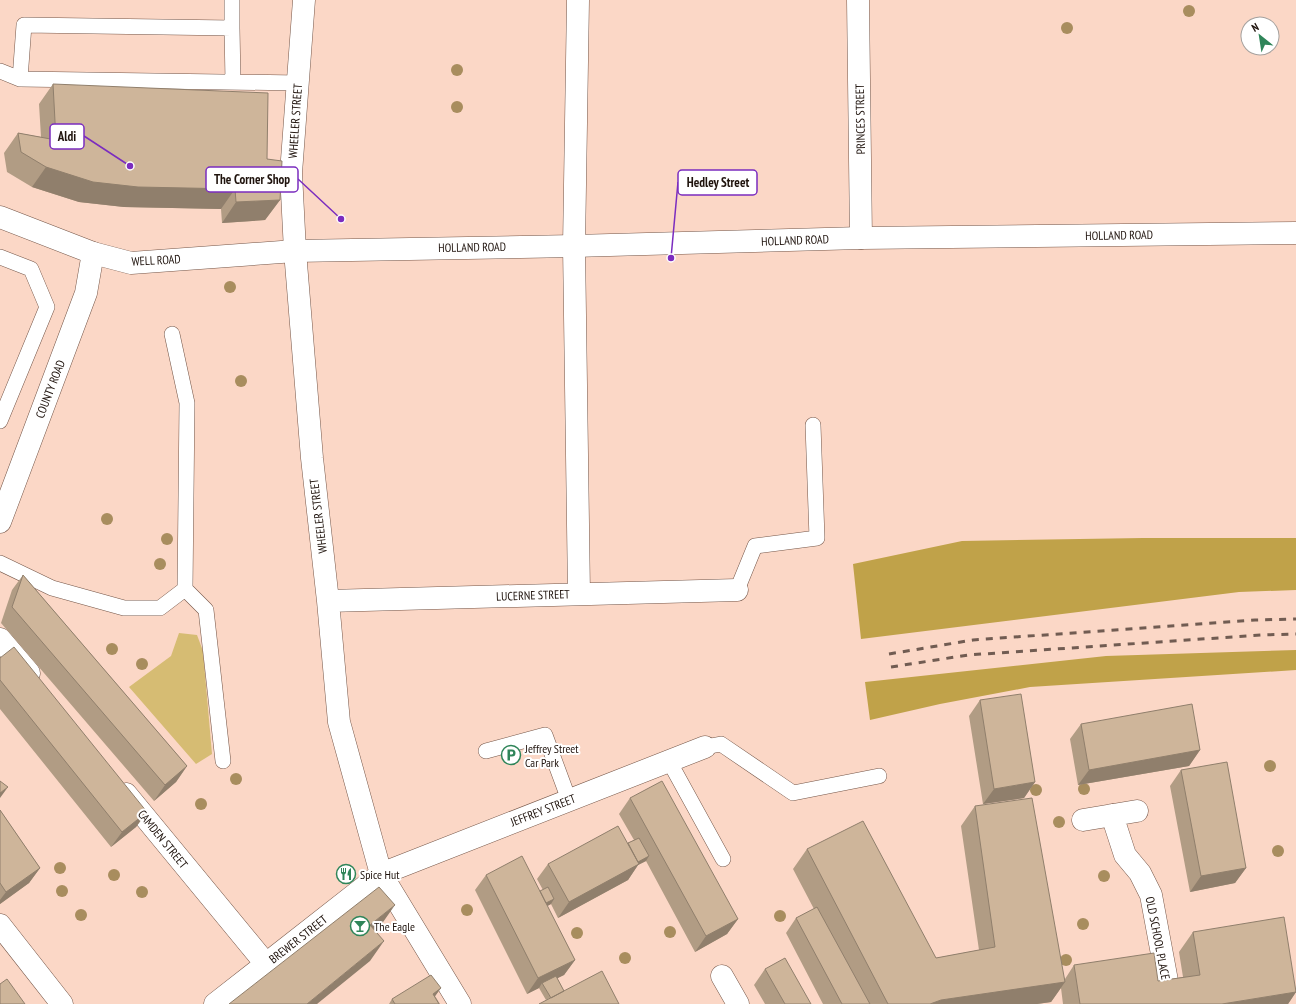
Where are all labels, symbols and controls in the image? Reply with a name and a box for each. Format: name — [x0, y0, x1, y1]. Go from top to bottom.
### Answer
north arrow — [1240, 16, 1280, 56]
text: N — [1249, 20, 1261, 35]
street label: WHEELER STREET — [285, 82, 305, 159]
street label: PRINCES STREET — [852, 83, 868, 154]
callout: Aldi — [50, 124, 84, 149]
text: Aldi — [57, 128, 76, 145]
callout: The Corner Shop — [206, 167, 298, 192]
callout: Hedley Street — [678, 170, 757, 195]
text: The Corner Shop — [214, 171, 290, 188]
text: Hedley Street — [687, 174, 749, 191]
street label: HOLLAND ROAD — [1085, 227, 1153, 243]
street label: HOLLAND ROAD — [761, 231, 829, 249]
street label: HOLLAND ROAD — [438, 239, 506, 255]
street label: WELL ROAD — [131, 251, 181, 269]
street label: COUNTY ROAD — [32, 358, 68, 420]
street label: WHEELER STREET — [306, 477, 330, 554]
street label: LUCERNE STREET — [496, 586, 571, 604]
place label: Jeffrey Street Car Park — [524, 741, 579, 770]
parking icon: Jeffrey Street Car Park — [500, 744, 522, 766]
street label: JEFFREY STREET — [507, 790, 578, 830]
street label: CAMDEN STREET — [135, 807, 192, 872]
restaurant icon: Spice Hut — [335, 863, 357, 885]
place label: Spice Hut — [360, 867, 400, 882]
street label: OLD SCHOOL PLACE — [1143, 895, 1173, 981]
street label: BREWER STREET — [266, 911, 331, 966]
bar icon: The Eagle — [349, 915, 371, 937]
place label: The Eagle — [374, 919, 415, 934]

